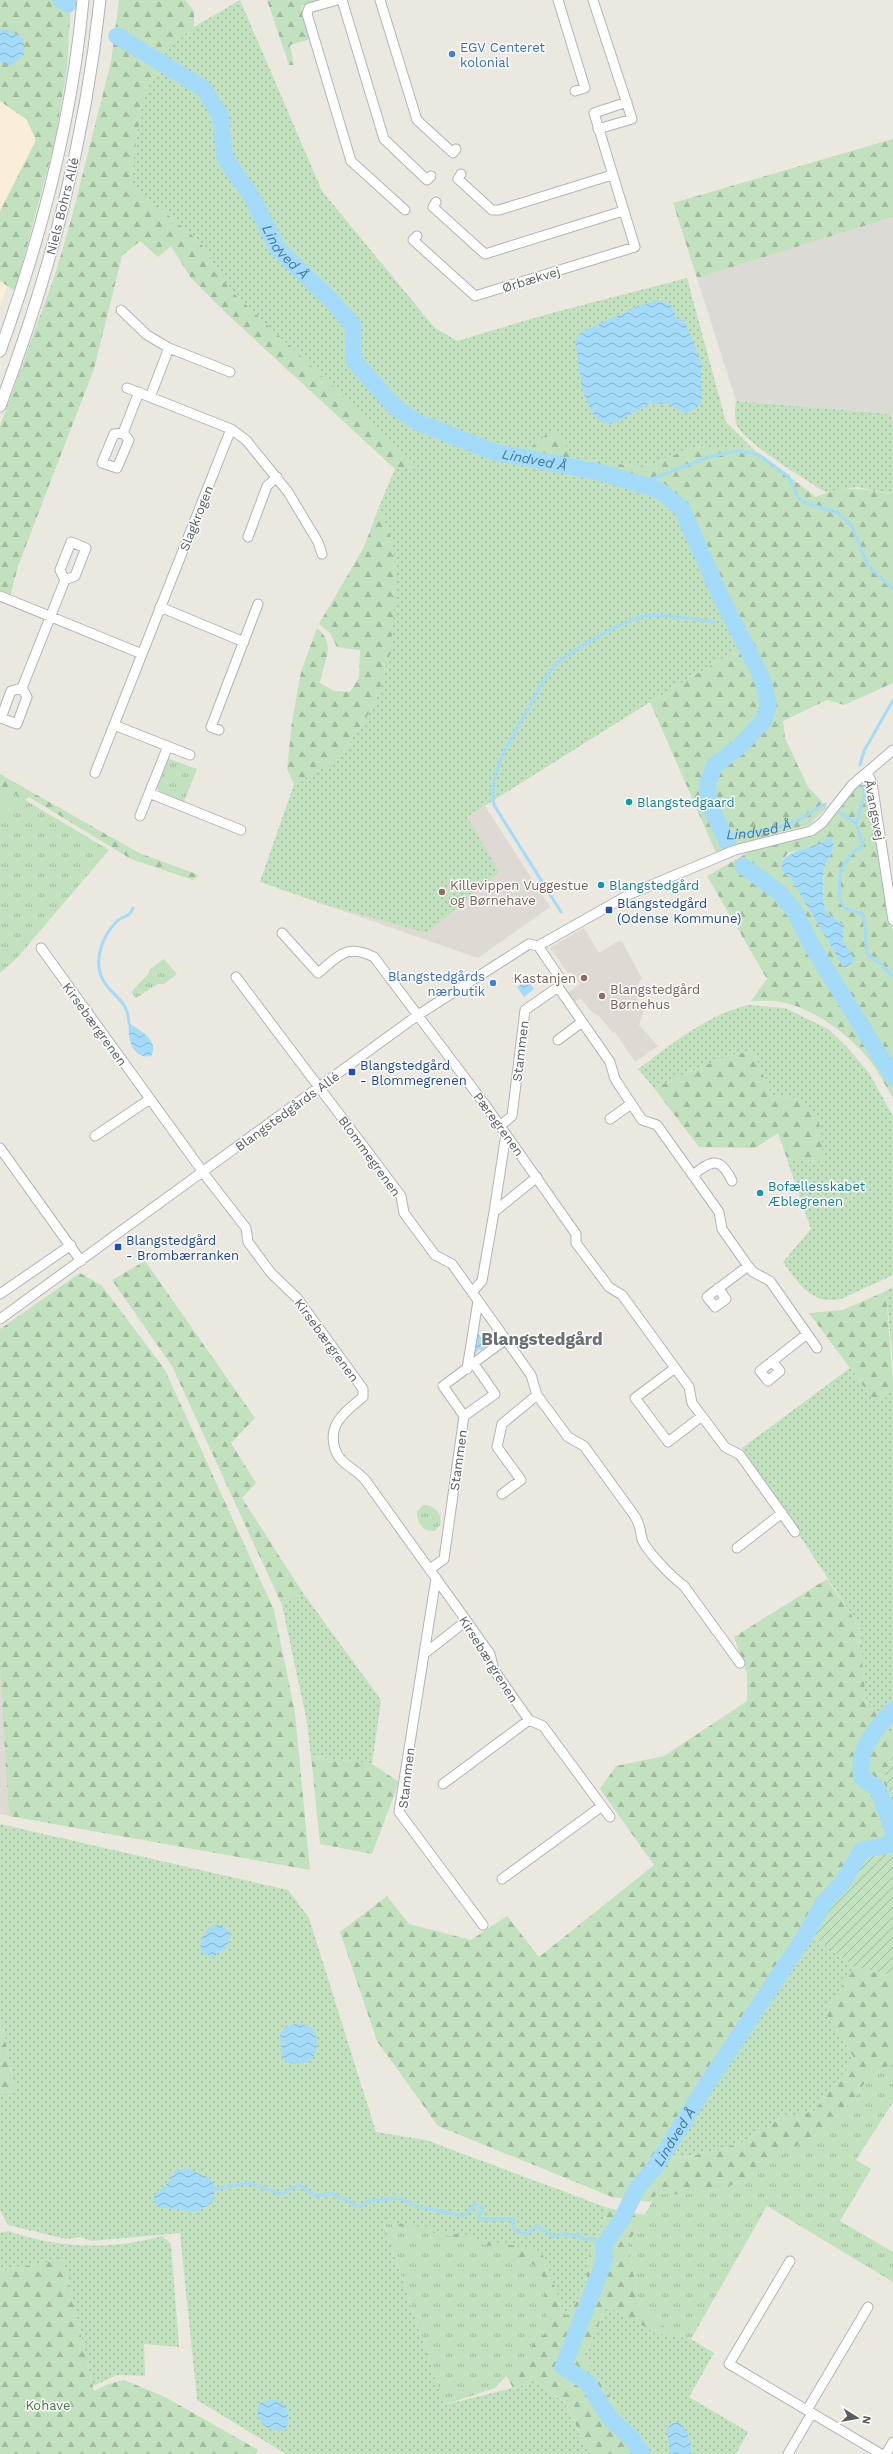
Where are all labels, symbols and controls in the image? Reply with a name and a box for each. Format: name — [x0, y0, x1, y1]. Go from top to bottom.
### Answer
place label: EGV Centeret kolonial — [460, 40, 545, 70]
marker: EGV Centeret kolonial — [447, 49, 457, 59]
street label: Niels Bohrs Allé — [43, 156, 82, 256]
water label: Lindved Å — [259, 222, 312, 282]
street label: Ørbækvej — [500, 264, 562, 295]
water label: Lindved Å — [501, 446, 568, 474]
street label: Slagkrogen — [177, 483, 216, 553]
street label: Åvangsvej — [861, 778, 888, 842]
place label: Blangstedgaard — [637, 795, 735, 810]
marker: Blangstedgaard — [624, 797, 634, 807]
water label: Lindved Å — [726, 816, 793, 842]
place label: Killevippen Vuggestue og Børnehave — [450, 878, 588, 908]
place label: Blangstedgård — [609, 878, 699, 893]
marker: Blangstedgård — [596, 880, 606, 890]
marker: Killevippen Vuggestue og Børnehave — [437, 887, 447, 897]
place label: Blangstedgård (Odense Kommune) — [617, 896, 741, 926]
marker: Blangstedgård (Odense Kommune) — [604, 905, 614, 915]
place label: Blangstedgårds nærbutik — [388, 969, 486, 999]
place label: Kastanjen — [514, 971, 576, 986]
marker: Kastanjen — [579, 973, 589, 983]
marker: Blangstedgårds nærbutik — [488, 978, 498, 988]
street label: Kirsebærgrenen — [59, 980, 130, 1069]
place label: Blangstedgård Børnehus — [610, 982, 700, 1012]
marker: Blangstedgård Børnehus — [597, 991, 607, 1001]
street label: Stammen — [509, 1020, 532, 1082]
place label: Blangstedgård - Blommegrenen — [360, 1058, 467, 1088]
marker: Blangstedgård - Blommegrenen — [347, 1067, 357, 1077]
street label: Blangstedgårds Allé — [232, 1069, 342, 1154]
street label: Pæregrenen — [470, 1089, 527, 1159]
street label: Blommegrenen — [335, 1113, 404, 1199]
place label: Bofællesskabet Æblegrenen — [768, 1179, 866, 1209]
marker: Bofællesskabet Æblegrenen — [755, 1188, 765, 1198]
place label: Blangstedgård - Brombærranken — [126, 1233, 239, 1263]
marker: Blangstedgård - Brombærranken — [113, 1242, 123, 1252]
street label: Kirsebærgrenen — [291, 1296, 362, 1385]
district label: Blangstedgård — [481, 1329, 603, 1349]
street label: Stammen — [447, 1429, 470, 1492]
street label: Kirsebærgrenen — [456, 1613, 521, 1705]
street label: Stammen — [395, 1747, 418, 1809]
water label: Lindved Å — [650, 2104, 699, 2169]
park label: Kohave — [25, 2398, 71, 2413]
north arrow — [837, 2398, 877, 2438]
text: N — [859, 2415, 873, 2425]

